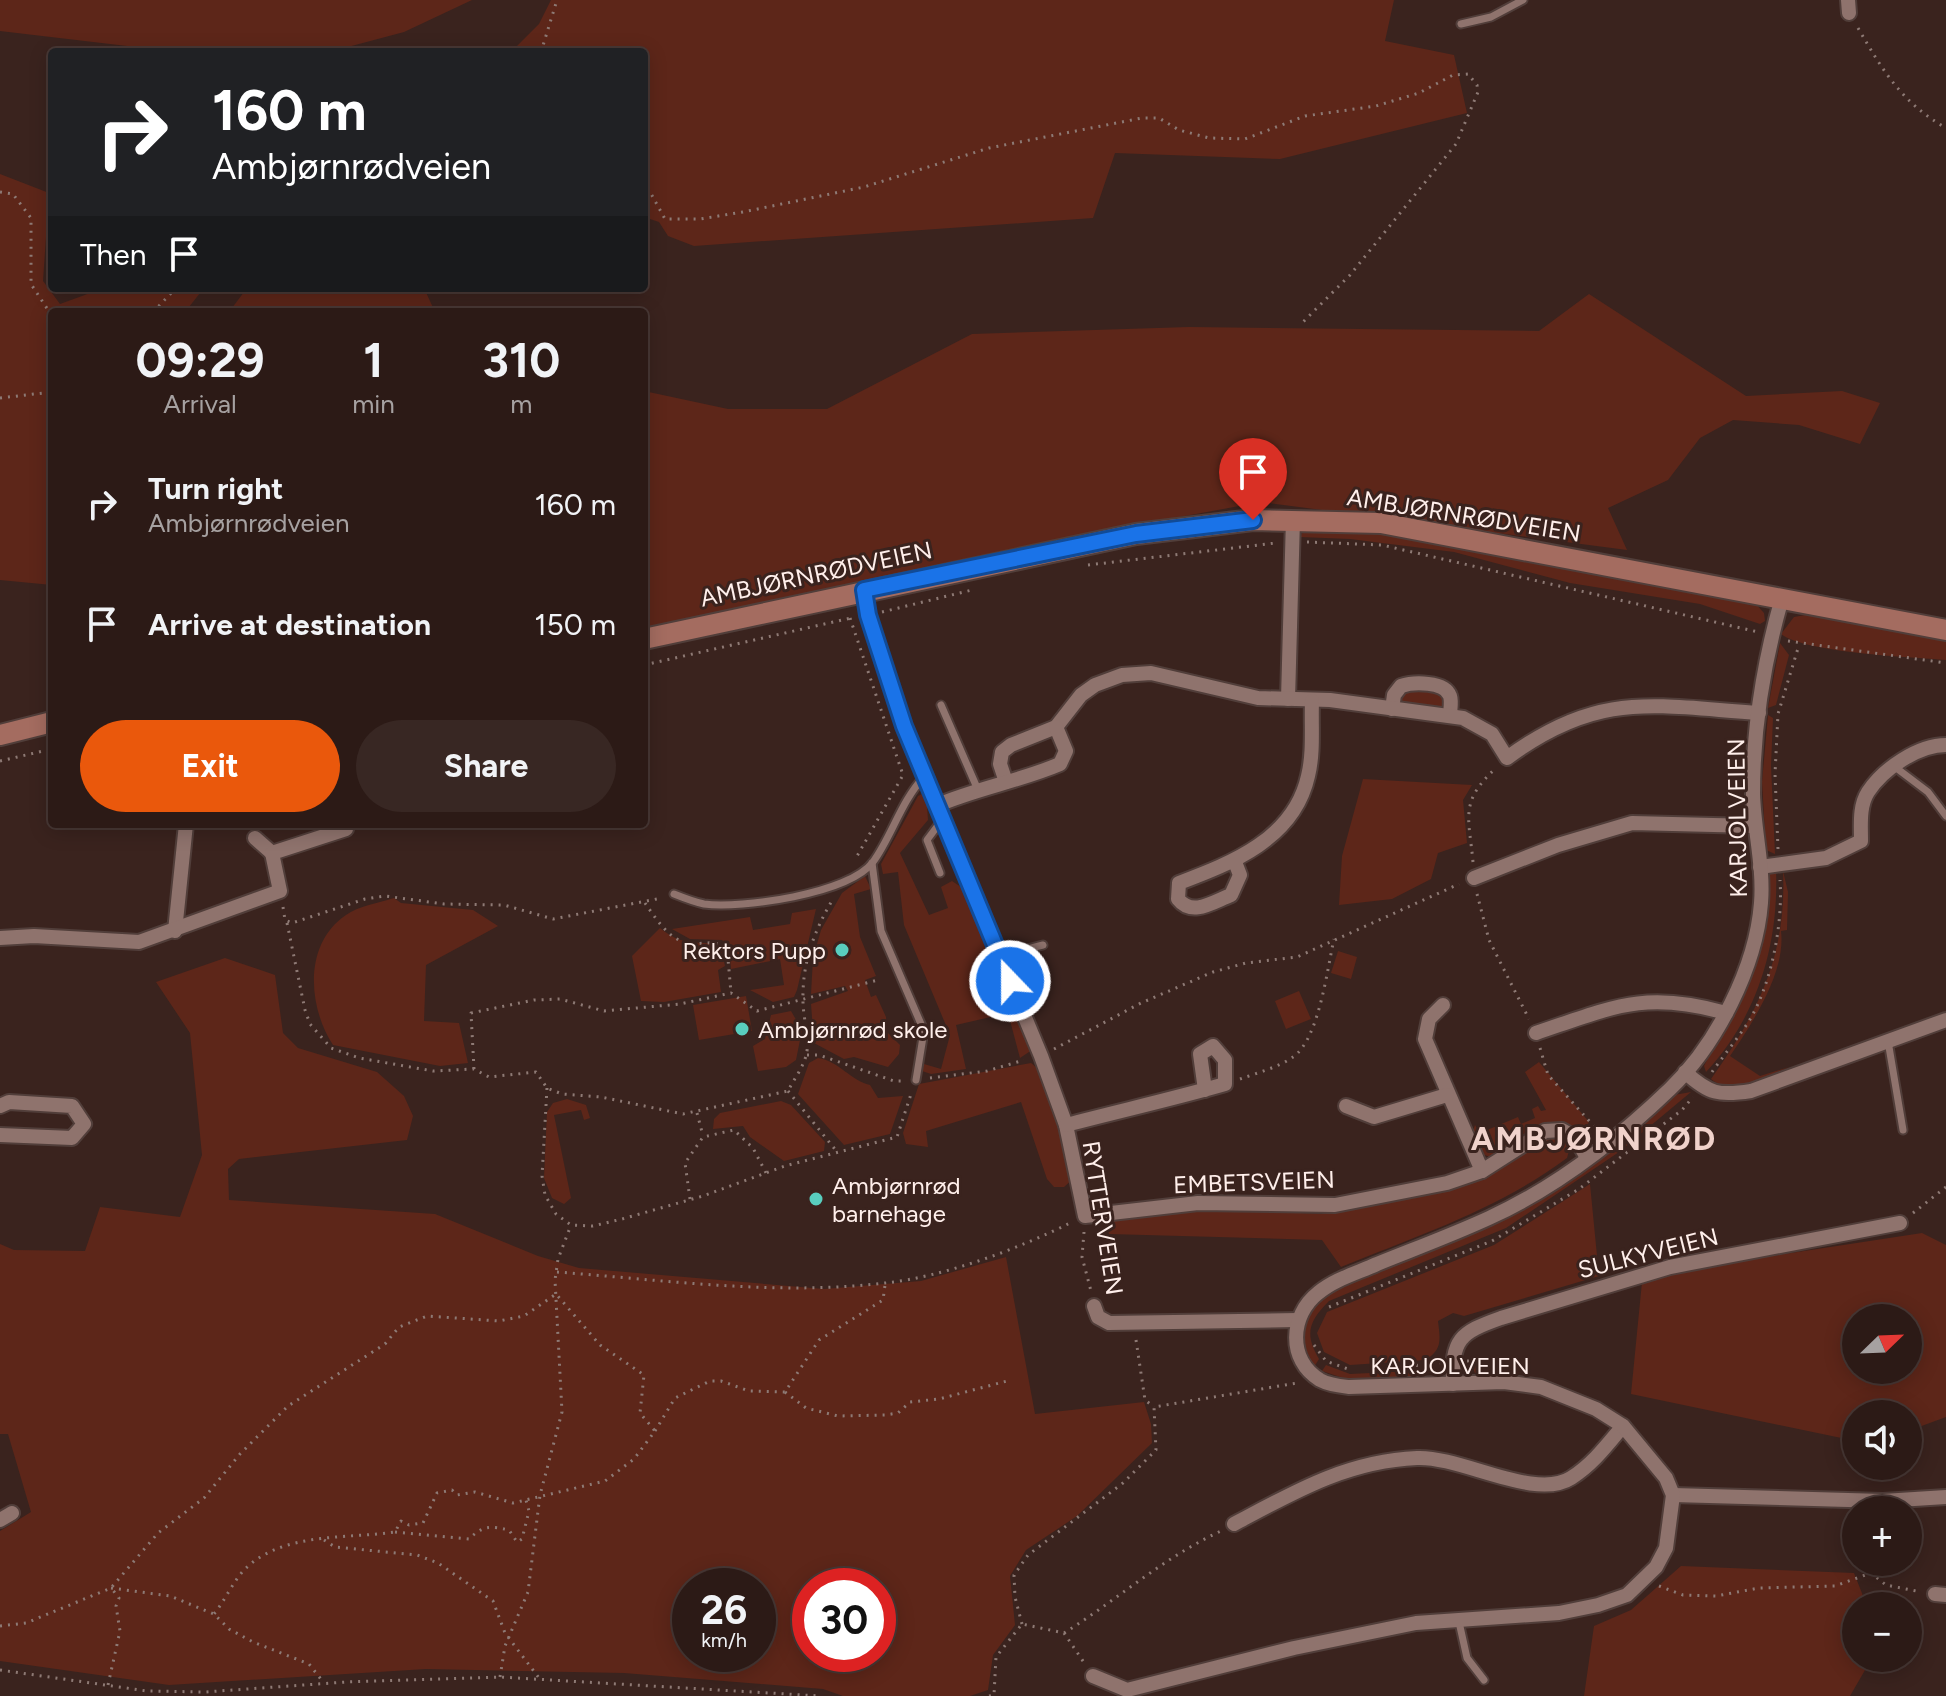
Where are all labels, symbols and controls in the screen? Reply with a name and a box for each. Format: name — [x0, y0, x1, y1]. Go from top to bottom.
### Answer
text: 160 m — [212, 77, 367, 144]
icon: right — [80, 80, 184, 184]
text: Ambjørnrødveien — [212, 145, 491, 188]
icon: arrive — [162, 232, 206, 276]
text: Then — [80, 236, 146, 273]
text: 09:29 — [136, 331, 265, 389]
text: 1 — [363, 331, 384, 389]
text: 310 — [482, 331, 560, 389]
text: Arrival — [163, 388, 237, 420]
text: min — [352, 388, 395, 420]
text: m — [510, 388, 532, 420]
pin — [1219, 438, 1287, 520]
icon: arrive — [1231, 450, 1275, 494]
text: Turn right — [148, 470, 283, 507]
icon: right — [80, 482, 124, 526]
street label: AMBJØRNRØDVEIEN — [1345, 482, 1583, 548]
text: 160 m — [534, 486, 616, 523]
text: Ambjørnrødveien — [148, 507, 350, 539]
street label: AMBJØRNRØDVEIEN — [697, 535, 935, 613]
icon: arrive — [80, 602, 124, 646]
text: Arrive at destination — [148, 606, 431, 643]
text: 150 m — [534, 606, 616, 643]
button: Exit — [80, 720, 340, 812]
button: Share — [356, 720, 616, 812]
street label: KARJOLVEIEN — [1721, 738, 1753, 898]
place label: Rektors Pupp — [683, 936, 826, 965]
position arrow — [968, 939, 1052, 1023]
marker: Rektors Pupp — [833, 941, 851, 959]
place label: Ambjørnrød skole — [758, 1015, 947, 1044]
marker: Ambjørnrød skole — [733, 1020, 751, 1038]
district label: AMBJØRNRØD — [1471, 1120, 1717, 1158]
street label: RYTTERVEIEN — [1077, 1139, 1129, 1297]
street label: EMBETSVEIEN — [1173, 1165, 1335, 1199]
place label: Ambjørnrød barnehage — [832, 1171, 961, 1228]
marker: Ambjørnrød barnehage — [807, 1190, 825, 1208]
street label: SULKYVEIEN — [1575, 1222, 1721, 1284]
north arrow — [1842, 1304, 1922, 1384]
map controls — [1842, 1304, 1922, 1672]
street label: KARJOLVEIEN — [1370, 1351, 1530, 1380]
button: sound — [1842, 1400, 1922, 1480]
button: + — [1842, 1496, 1922, 1576]
speed limit sign: 30 — [792, 1568, 896, 1672]
text: 26 — [701, 1586, 747, 1634]
button: − — [1842, 1592, 1922, 1672]
text: km/h — [701, 1628, 747, 1652]

